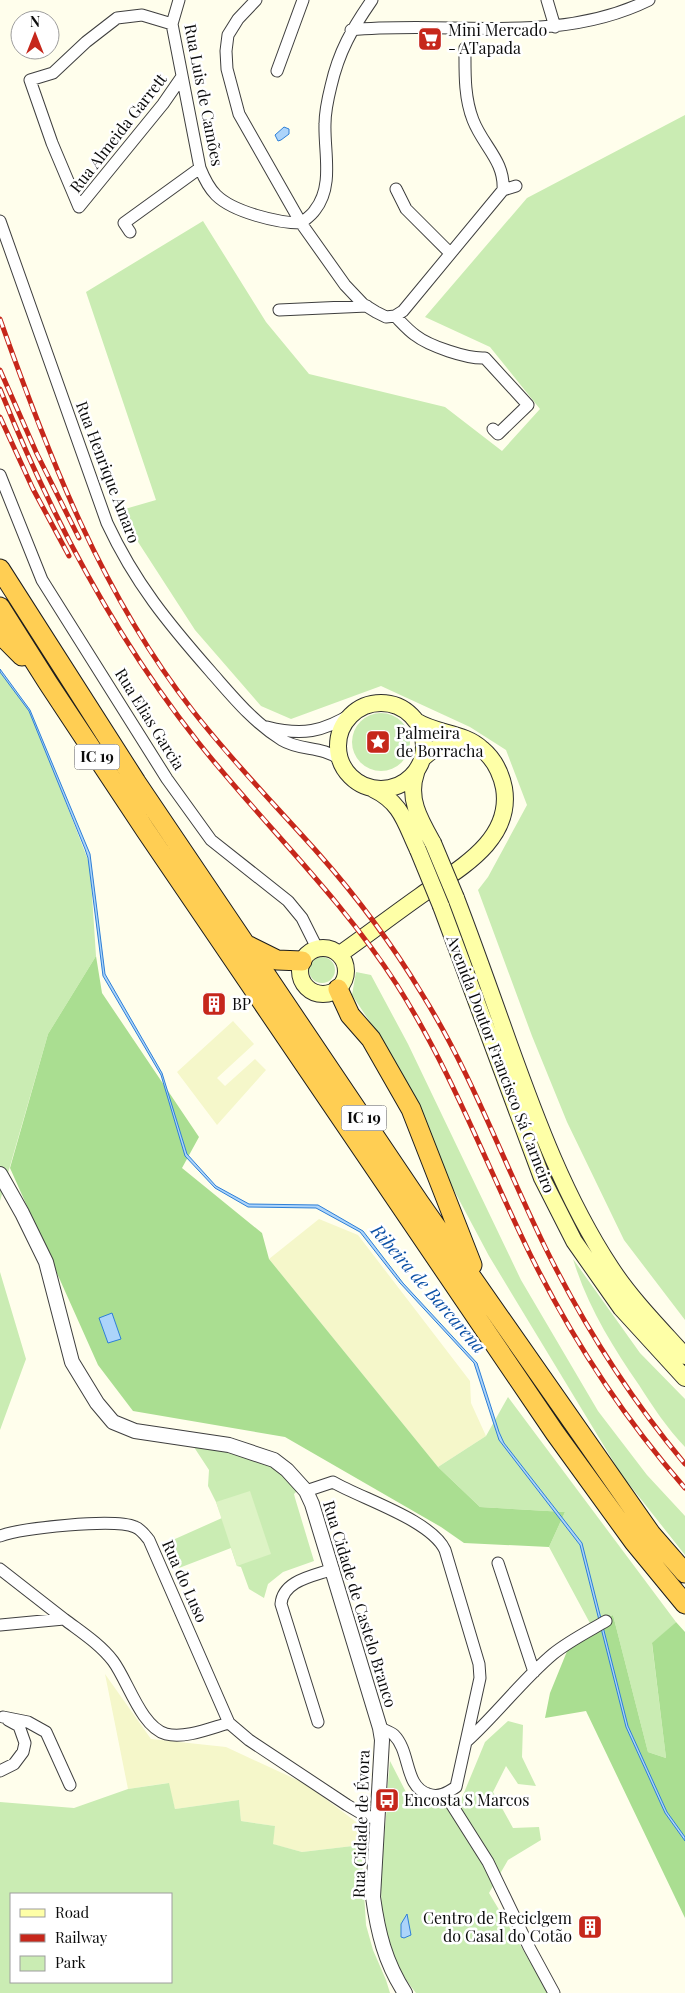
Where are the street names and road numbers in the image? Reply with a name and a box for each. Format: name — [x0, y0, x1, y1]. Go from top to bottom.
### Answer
street label: Rua Luis de Camões — [180, 22, 229, 168]
street label: Rua Almeida Garrett — [65, 69, 171, 196]
street label: Rua Henrique Amaro — [72, 398, 145, 546]
street label: Rua Elias Garcia — [111, 664, 190, 773]
road number: IC 19 — [74, 744, 120, 770]
street label: Avenida Doutor Francisco Sá Carneiro — [442, 931, 560, 1196]
road number: IC 19 — [342, 1106, 386, 1130]
street label: Rua Cidade de Castelo Branco — [319, 1498, 402, 1710]
street label: Rua do Luso — [158, 1536, 213, 1626]
street label: Rua Cidade de Évora — [347, 1749, 374, 1899]

